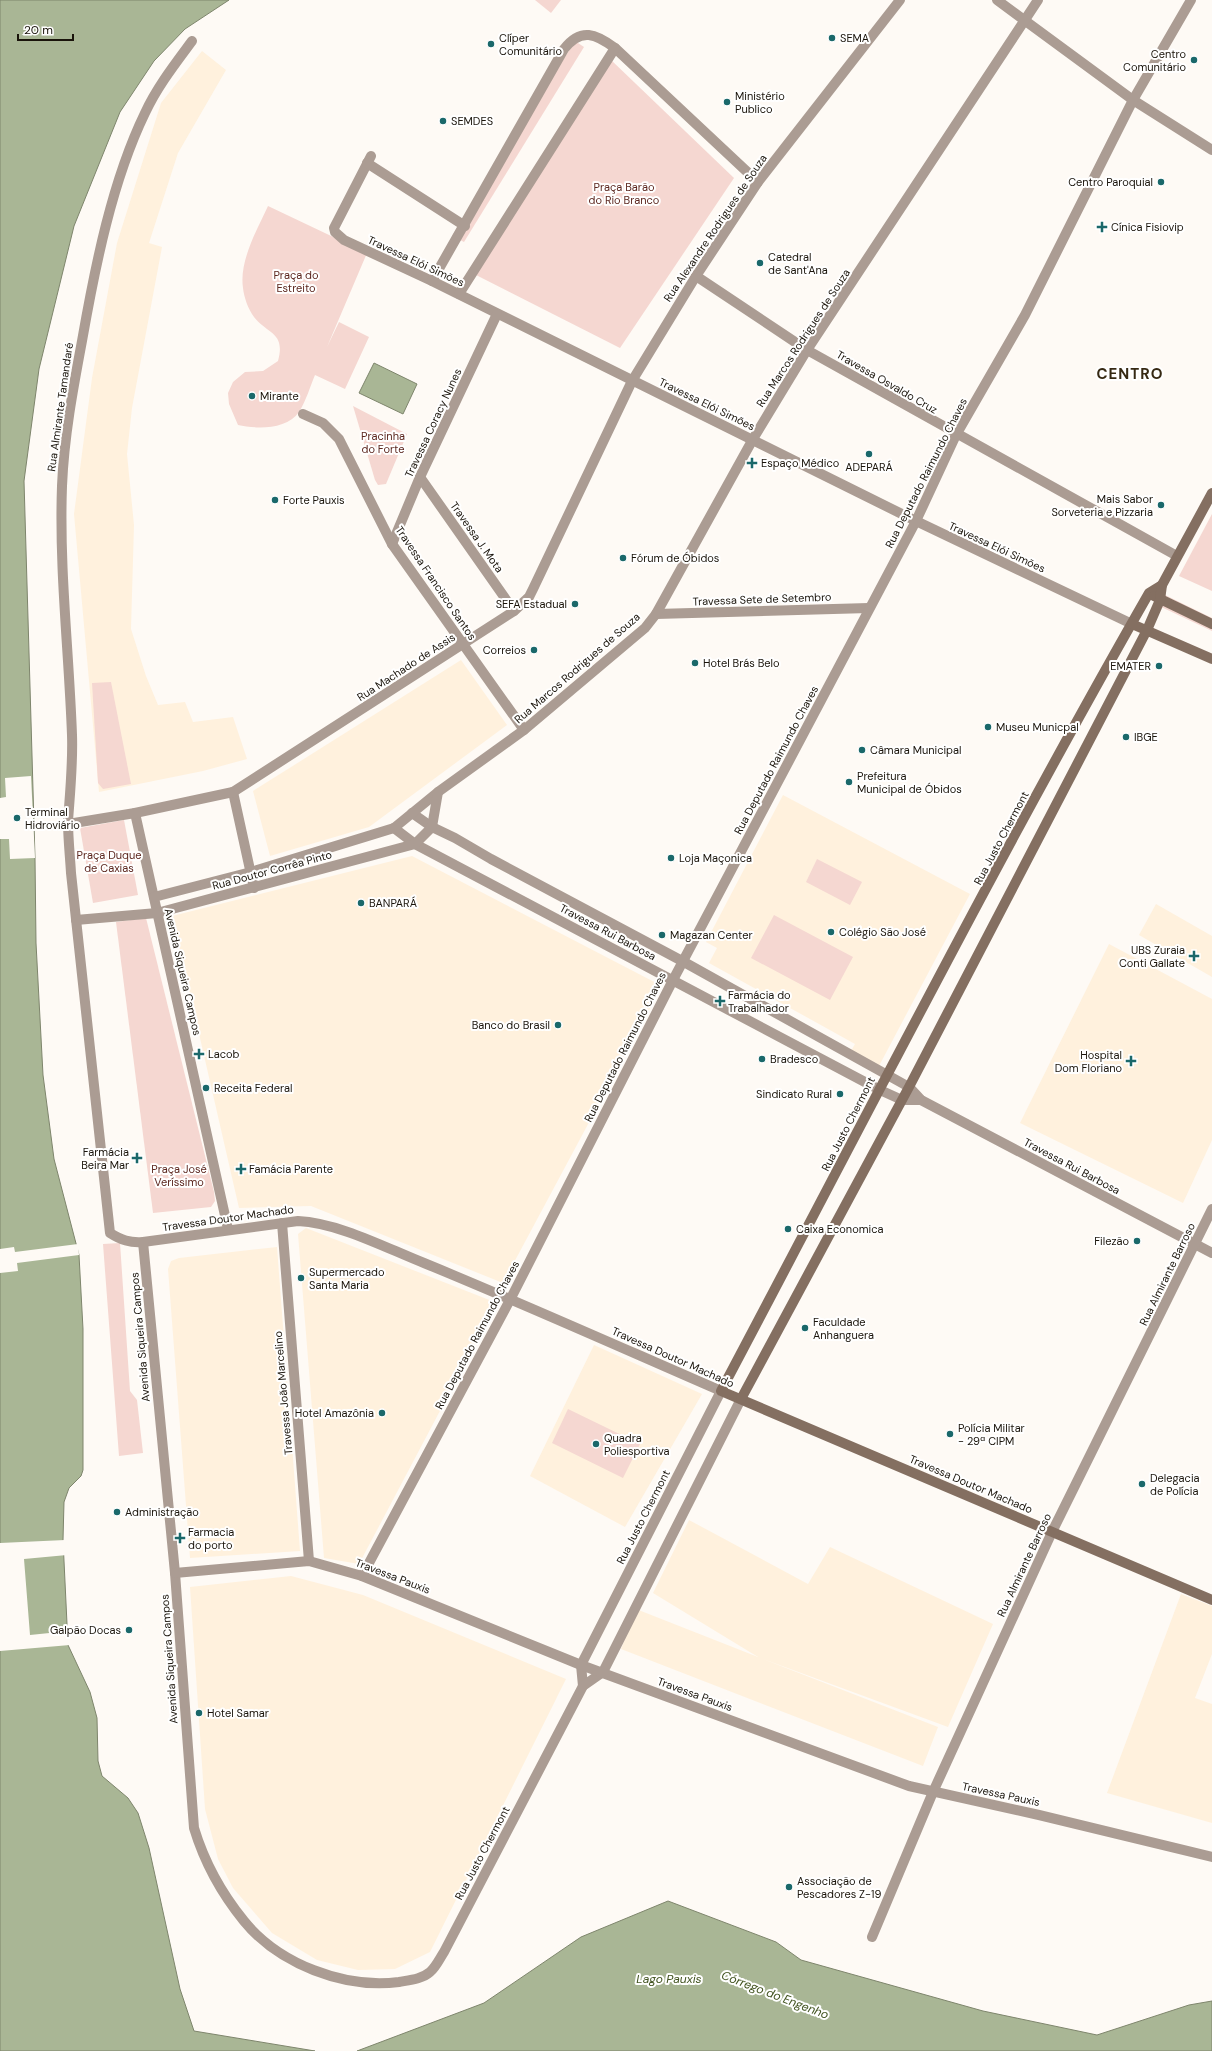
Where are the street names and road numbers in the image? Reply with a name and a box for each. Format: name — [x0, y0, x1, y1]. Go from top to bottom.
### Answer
street label: Rua Alexandre Rodrigues de Souza — [660, 152, 770, 304]
street label: Travessa Elói Simões — [365, 232, 467, 290]
street label: Rua Marcos Rodrigues de Souza — [753, 266, 853, 410]
street label: Rua Almirante Tamandaré — [44, 342, 76, 472]
street label: Travessa Osvaldo Cruz — [834, 347, 940, 417]
street label: Travessa Coracy Nunes — [402, 366, 464, 480]
street label: Travessa Elói Simões — [657, 375, 757, 433]
street label: Rua Deputado Raimundo Chaves — [882, 396, 970, 550]
street label: Travessa J. Mota — [447, 499, 507, 575]
street label: Travessa Elói Simões — [946, 518, 1048, 576]
street label: Travessa Francisco Santos — [393, 523, 479, 643]
street label: Travessa Sete de Setembro — [692, 590, 832, 608]
street label: Rua Marcos Rodrigues de Souza — [511, 610, 643, 726]
street label: Rua Machado de Assis — [354, 630, 458, 704]
street label: Rua Deputado Raimundo Chaves — [731, 683, 821, 837]
street label: Rua Justo Chermont — [970, 789, 1032, 887]
street label: Rua Doutor Corrêa Pinto — [211, 847, 333, 893]
street label: Travessa Rui Barbosa — [557, 901, 659, 963]
street label: Avenida Siqueira Campos — [162, 907, 204, 1037]
street label: Rua Deputado Raimundo Chaves — [581, 970, 669, 1124]
street label: Rua Justo Chermont — [818, 1075, 878, 1173]
street label: Travessa Rui Barbosa — [1021, 1135, 1123, 1197]
street label: Travessa Doutor Machado — [161, 1202, 295, 1234]
street label: Rua Almirante Barroso — [1136, 1220, 1198, 1328]
street label: Rua Deputado Raimundo Chaves — [432, 1258, 522, 1412]
street label: Avenida Siqueira Campos — [127, 1272, 153, 1402]
street label: Travessa Doutor Machado — [610, 1324, 736, 1390]
street label: Travessa João Marcelino — [271, 1331, 295, 1455]
street label: Travessa Doutor Machado — [907, 1452, 1035, 1516]
street label: Rua Justo Chermont — [613, 1468, 673, 1566]
street label: Rua Almirante Barroso — [994, 1511, 1054, 1619]
street label: Travessa Pauxis — [354, 1555, 432, 1597]
street label: Avenida Siqueira Campos — [157, 1594, 181, 1724]
street label: Travessa Pauxis — [655, 1674, 735, 1714]
street label: Travessa Pauxis — [961, 1779, 1041, 1809]
street label: Rua Justo Chermont — [451, 1804, 513, 1902]

